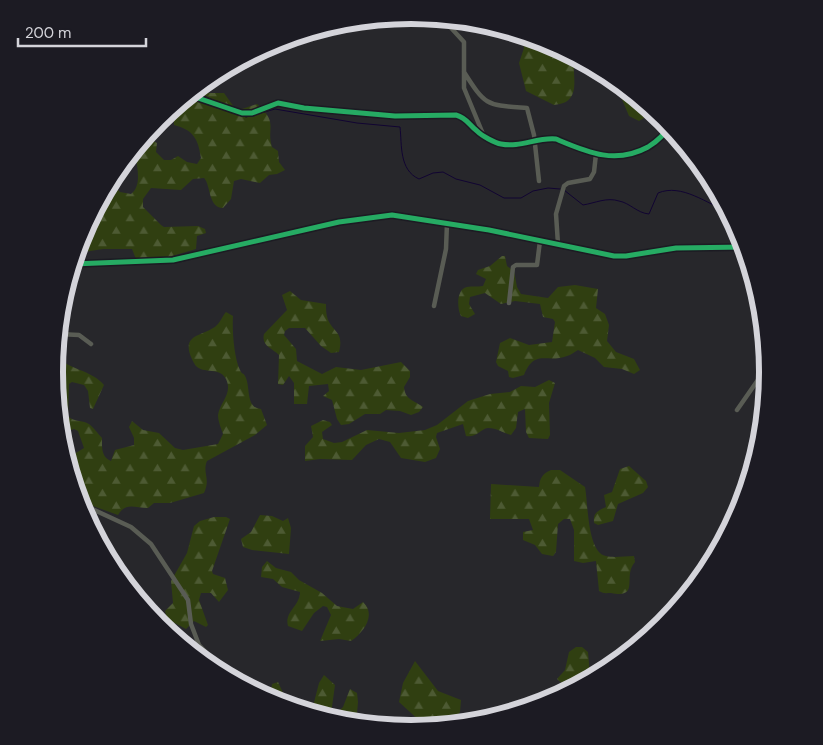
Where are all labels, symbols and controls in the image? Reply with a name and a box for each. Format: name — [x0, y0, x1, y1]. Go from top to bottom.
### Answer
scale bar — [18, 15, 145, 47]
text: 200 m — [25, 23, 71, 43]

